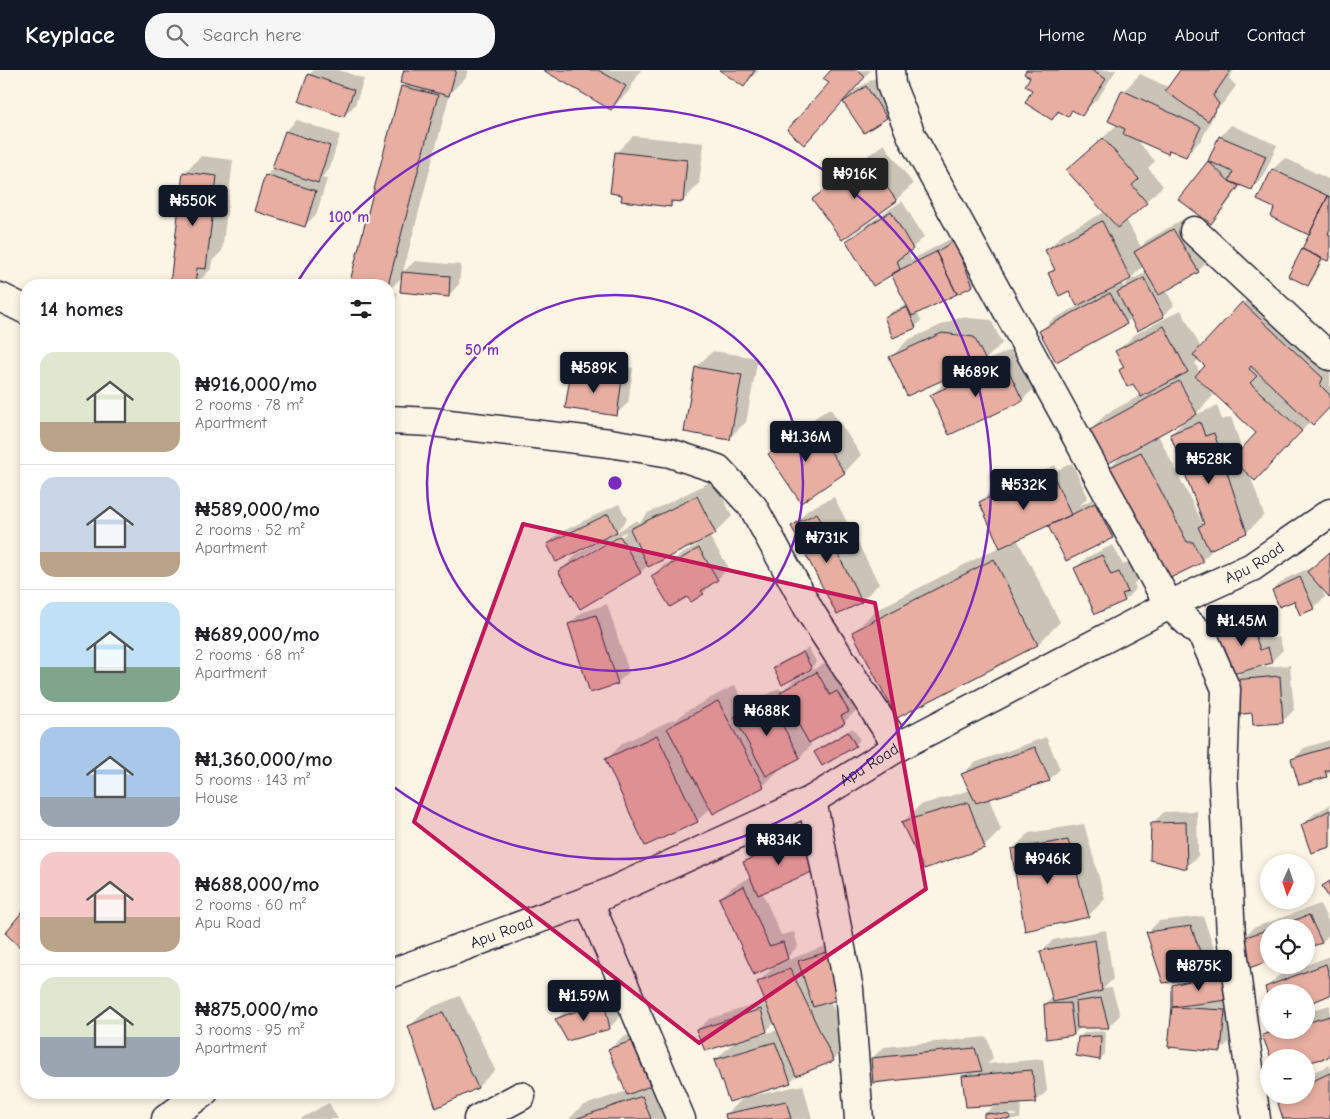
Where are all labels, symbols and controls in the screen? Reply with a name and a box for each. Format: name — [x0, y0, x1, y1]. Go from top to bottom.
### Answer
search box — [145, 13, 495, 58]
text: Keyplace — [25, 21, 115, 49]
icon: search — [163, 21, 191, 49]
text: Search here — [203, 24, 302, 46]
text: Home — [1038, 25, 1085, 46]
text: Map — [1113, 25, 1147, 46]
text: About — [1175, 25, 1219, 46]
text: Contact — [1247, 25, 1305, 46]
pin: ₦916K — [820, 158, 890, 200]
text: ₦916K — [833, 165, 877, 183]
pin: ₦550K — [158, 184, 228, 227]
text: ₦550K — [170, 192, 216, 210]
text: 100 m — [329, 208, 369, 226]
icon: filters — [347, 295, 375, 323]
text: 14 homes — [40, 297, 123, 321]
text: 50 m — [465, 341, 499, 359]
pin: ₦589K — [559, 352, 629, 394]
pin: ₦689K — [941, 356, 1011, 398]
text: ₦589K — [571, 359, 617, 377]
text: ₦689K — [953, 363, 999, 381]
icon: home — [80, 372, 140, 432]
text: ₦916,000/mo — [195, 372, 317, 396]
text: 2 rooms · 78 m² — [195, 396, 303, 414]
text: Apartment — [195, 414, 267, 432]
pin: ₦1.36M — [765, 420, 847, 463]
text: ₦1.36M — [781, 428, 831, 446]
pin: ₦528K — [1174, 442, 1244, 485]
text: ₦528K — [1186, 450, 1232, 468]
pin: ₦532K — [989, 468, 1059, 511]
centre of rings — [606, 474, 624, 492]
text: ₦532K — [1002, 476, 1046, 494]
icon: home — [80, 497, 140, 557]
text: ₦589,000/mo — [195, 497, 320, 521]
text: 2 rooms · 52 m² — [195, 521, 305, 539]
pin: ₦731K — [792, 522, 862, 564]
text: ₦731K — [806, 529, 848, 547]
text: Apartment — [195, 539, 267, 557]
street label: Apu Road — [1222, 539, 1288, 587]
pin: ₦1.45M — [1201, 604, 1283, 647]
text: ₦1.45M — [1217, 612, 1267, 630]
icon: home — [80, 622, 140, 682]
text: ₦689,000/mo — [195, 622, 320, 646]
text: 2 rooms · 68 m² — [195, 646, 305, 664]
text: Apartment — [195, 664, 267, 682]
pin: ₦688K — [732, 694, 802, 737]
text: ₦688K — [744, 702, 790, 720]
street label: Apu Road — [837, 740, 902, 790]
icon: home — [80, 747, 140, 807]
text: ₦1,360,000/mo — [195, 747, 333, 771]
text: 5 rooms · 143 m² — [195, 771, 310, 789]
text: House — [195, 789, 238, 807]
pin: ₦834K — [744, 824, 814, 866]
text: ₦834K — [757, 831, 801, 849]
pin: ₦946K — [1013, 842, 1083, 885]
text: ₦946K — [1026, 850, 1070, 868]
north arrow — [1260, 854, 1315, 909]
map controls — [1260, 854, 1315, 1104]
icon: home — [80, 872, 140, 932]
text: ₦688,000/mo — [195, 872, 319, 896]
text: 2 rooms · 60 m² — [195, 896, 306, 914]
street label: Apu Road — [468, 913, 536, 952]
text: Apu Road — [195, 914, 261, 932]
button: locate — [1260, 919, 1315, 974]
pin: ₦875K — [1164, 950, 1234, 992]
text: ₦875K — [1177, 957, 1221, 975]
pin: ₦1.59M — [543, 980, 625, 1022]
button: + — [1260, 984, 1315, 1039]
text: ₦1.59M — [559, 987, 609, 1005]
icon: home — [80, 997, 140, 1057]
text: ₦875,000/mo — [195, 997, 318, 1021]
text: 3 rooms · 95 m² — [195, 1021, 305, 1039]
text: Apartment — [195, 1039, 267, 1057]
button: − — [1260, 1049, 1315, 1104]

